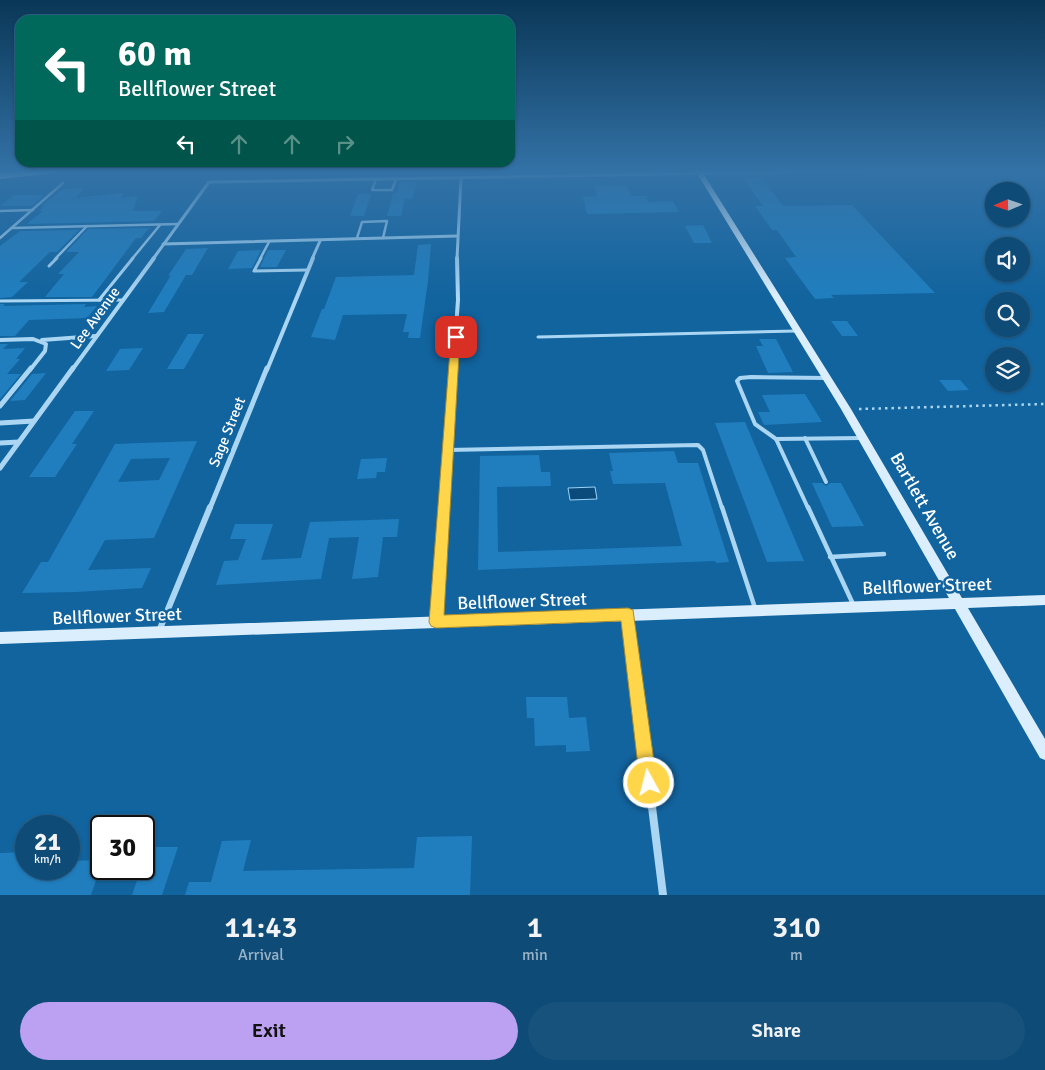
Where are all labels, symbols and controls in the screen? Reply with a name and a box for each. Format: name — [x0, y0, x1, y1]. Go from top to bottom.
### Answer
text: 60 m — [118, 32, 192, 75]
icon: left — [35, 35, 100, 100]
text: Bellflower Street — [118, 75, 276, 102]
icon: left — [172, 130, 200, 158]
icon: ahead — [225, 130, 253, 158]
icon: ahead — [278, 130, 306, 158]
icon: right — [331, 130, 359, 158]
north arrow — [985, 182, 1030, 228]
map controls — [985, 182, 1030, 392]
button: sound — [985, 237, 1030, 282]
street label: Lee Avenue — [66, 283, 124, 353]
button: search — [985, 292, 1030, 337]
pin — [435, 316, 477, 358]
icon: arrive — [442, 323, 470, 351]
button: layers — [985, 347, 1030, 392]
street label: Sage Street — [205, 394, 249, 470]
street label: Bartlett Avenue — [885, 448, 965, 564]
street label: Bellflower Street — [862, 573, 992, 599]
street label: Bellflower Street — [457, 588, 587, 614]
street label: Bellflower Street — [52, 603, 182, 629]
position arrow — [622, 756, 674, 808]
speed limit sign: 30 — [90, 815, 155, 880]
text: 21 — [34, 826, 61, 857]
text: km/h — [34, 852, 61, 867]
text: 11:43 — [224, 909, 298, 946]
text: 1 — [527, 909, 543, 946]
text: 310 — [772, 909, 821, 946]
text: Arrival — [238, 945, 284, 965]
text: min — [522, 945, 548, 965]
text: m — [790, 945, 803, 965]
button: Exit — [20, 1002, 518, 1060]
button: Share — [528, 1002, 1025, 1060]

